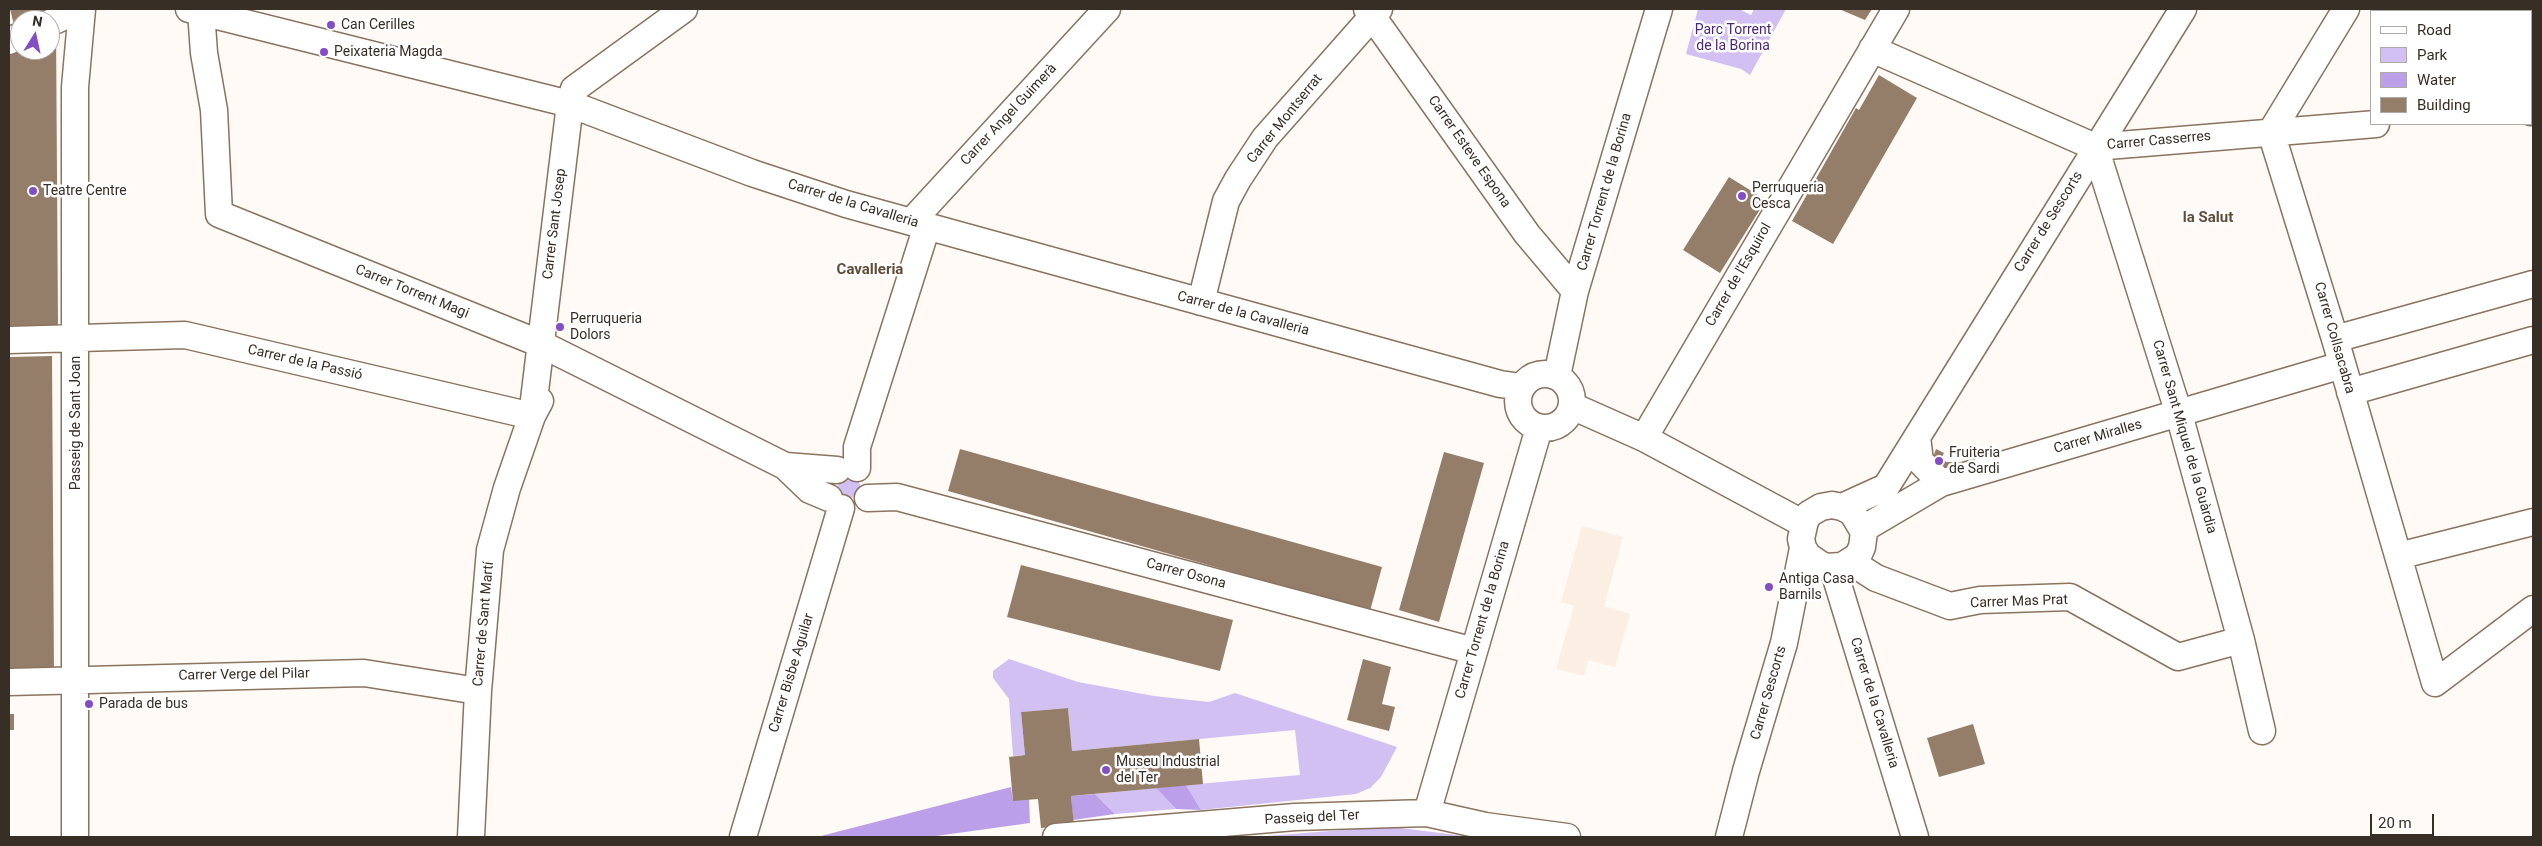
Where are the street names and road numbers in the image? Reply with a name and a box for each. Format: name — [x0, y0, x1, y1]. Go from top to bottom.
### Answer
street label: Carrer Angel Guimerà — [957, 61, 1061, 169]
street label: Carrer Montserrat — [1244, 71, 1326, 167]
street label: Carrer Esteve Espona — [1424, 93, 1514, 211]
street label: Carrer Torrent de la Borina — [1574, 111, 1636, 273]
street label: Carrer Casserres — [2106, 128, 2212, 154]
street label: Carrer Sant Josep — [540, 168, 570, 280]
street label: Carrer de Sescorts — [2011, 168, 2087, 276]
street label: Carrer de la Cavalleria — [786, 176, 920, 232]
street label: Carrer de l'Esquirol — [1703, 220, 1775, 330]
street label: Carrer Torrent Magi — [353, 262, 471, 322]
street label: Carrer Collsacabra — [2310, 280, 2358, 396]
street label: Carrer de la Cavalleria — [1175, 288, 1311, 340]
street label: Carrer Sant Miquel de la Guàrdia — [2148, 338, 2220, 536]
street label: Carrer de la Passió — [246, 342, 364, 384]
street label: Passeig de Sant Joan — [68, 356, 84, 490]
street label: Carrer Miralles — [2052, 416, 2144, 458]
street label: Carrer Torrent de la Borina — [1452, 539, 1514, 701]
street label: Carrer Osona — [1144, 555, 1228, 593]
street label: Carrer de Sant Martí — [470, 561, 498, 687]
street label: Carrer Mas Prat — [1970, 592, 2068, 612]
street label: Carrer Bisbe Aguilar — [766, 611, 818, 735]
street label: Carrer de la Cavalleria — [1846, 636, 1902, 770]
street label: Carrer Sescorts — [1748, 644, 1790, 742]
street label: Carrer Verge del Pilar — [178, 665, 310, 685]
street label: Passeig del Ter — [1264, 807, 1360, 829]

